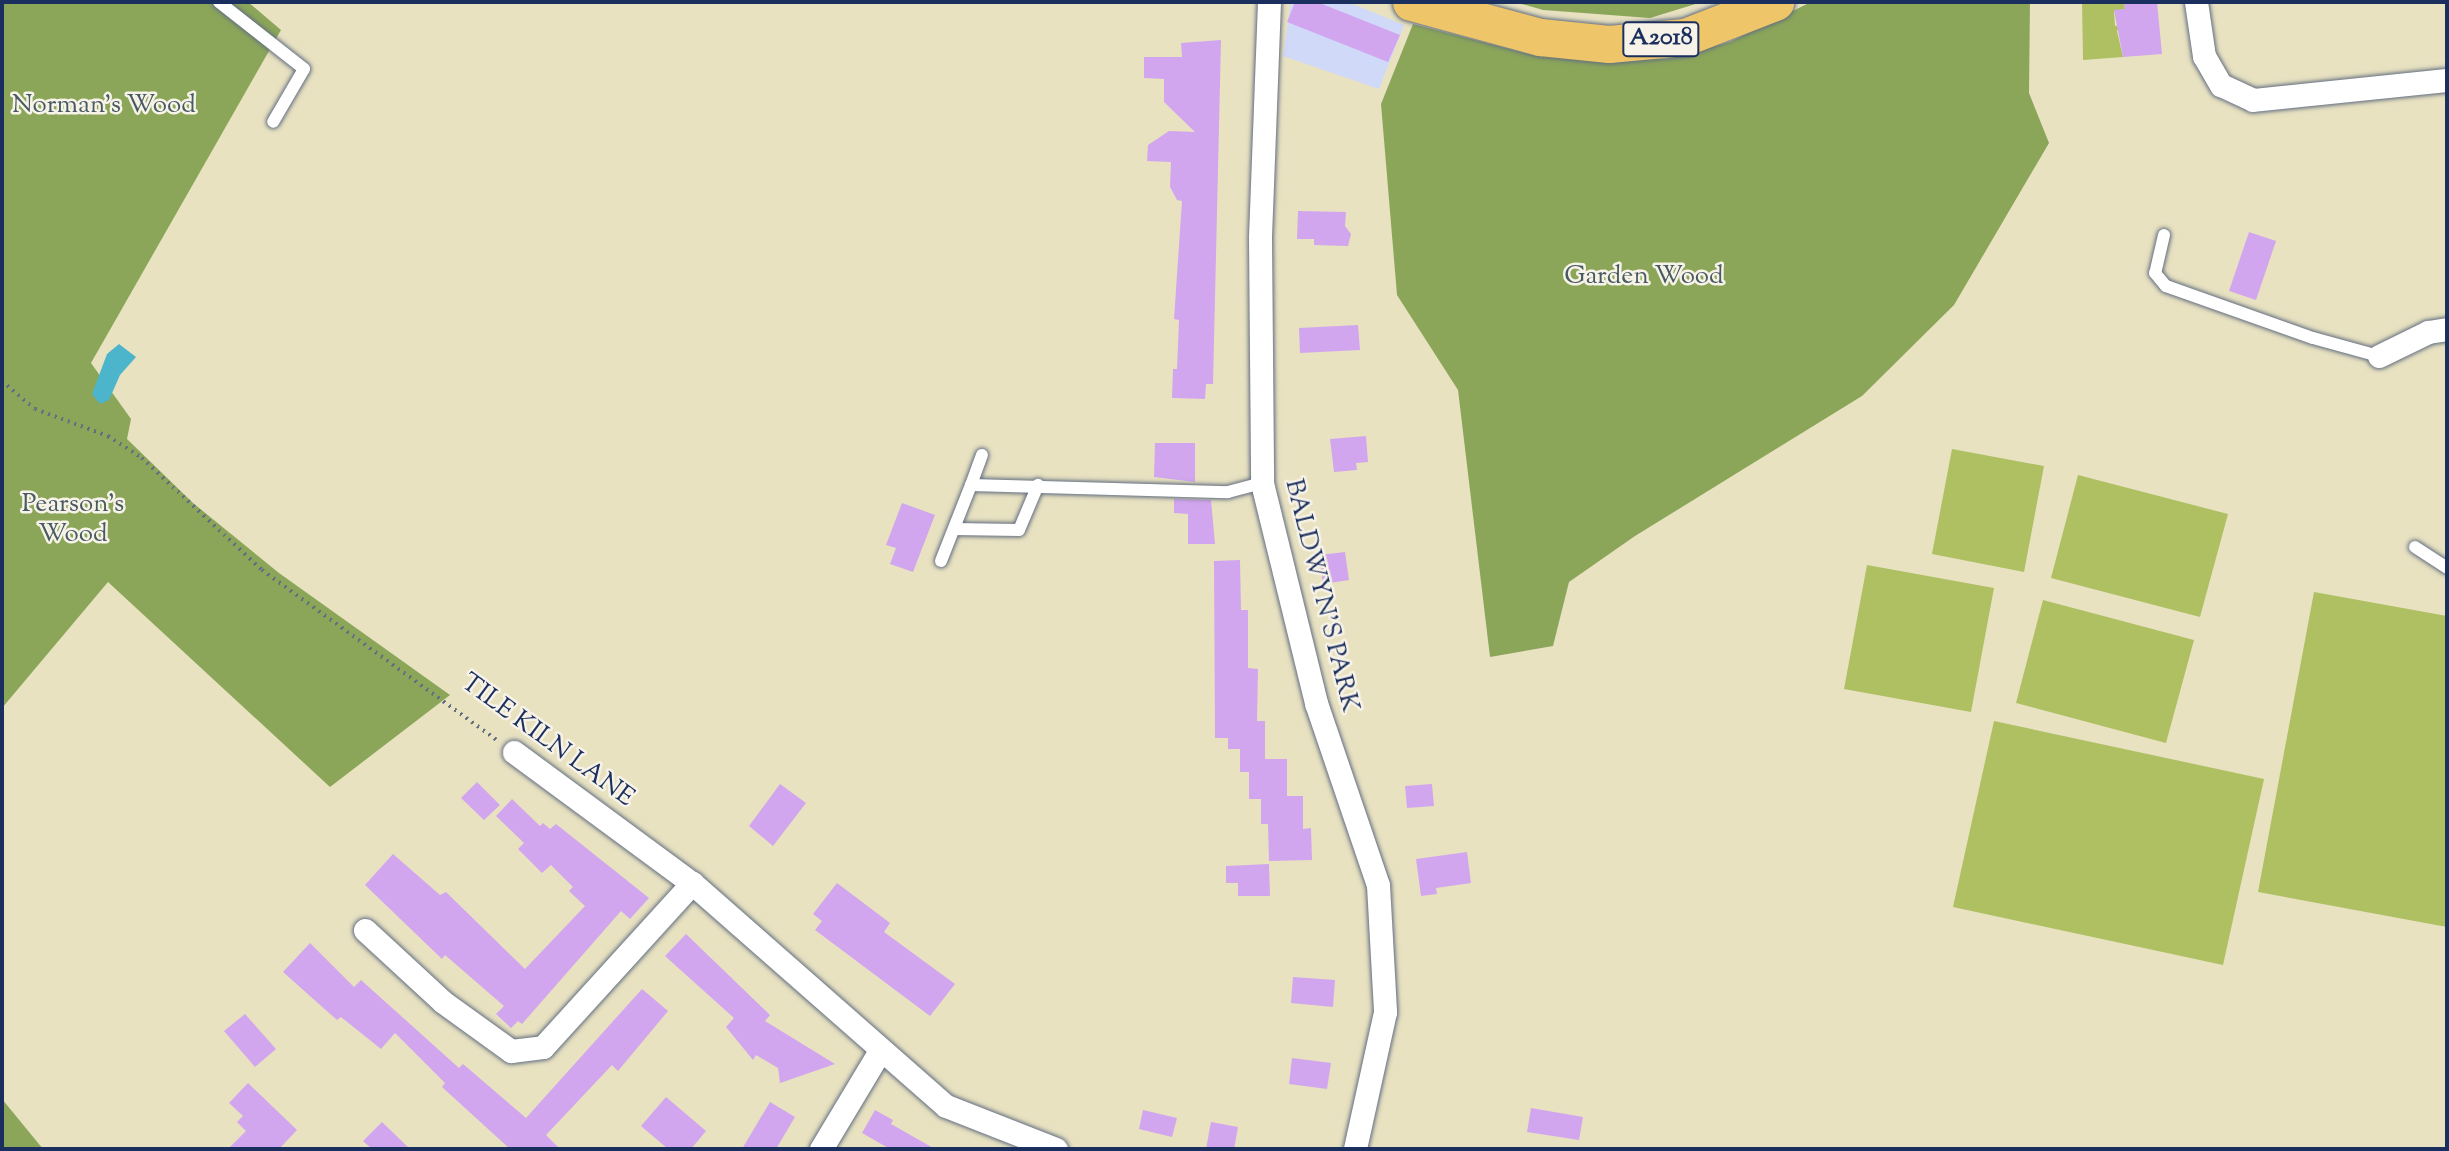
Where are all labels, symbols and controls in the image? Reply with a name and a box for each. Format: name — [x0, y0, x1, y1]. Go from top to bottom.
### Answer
road number: A2018 — [1621, 18, 1701, 60]
park label: Norman's Wood — [12, 90, 196, 122]
park label: Garden Wood — [1564, 261, 1724, 293]
street label: BALDWYN'S PARK — [1277, 476, 1365, 716]
park label: Pearson's Wood — [22, 489, 124, 550]
street label: TILE KILN LANE — [454, 668, 640, 814]

